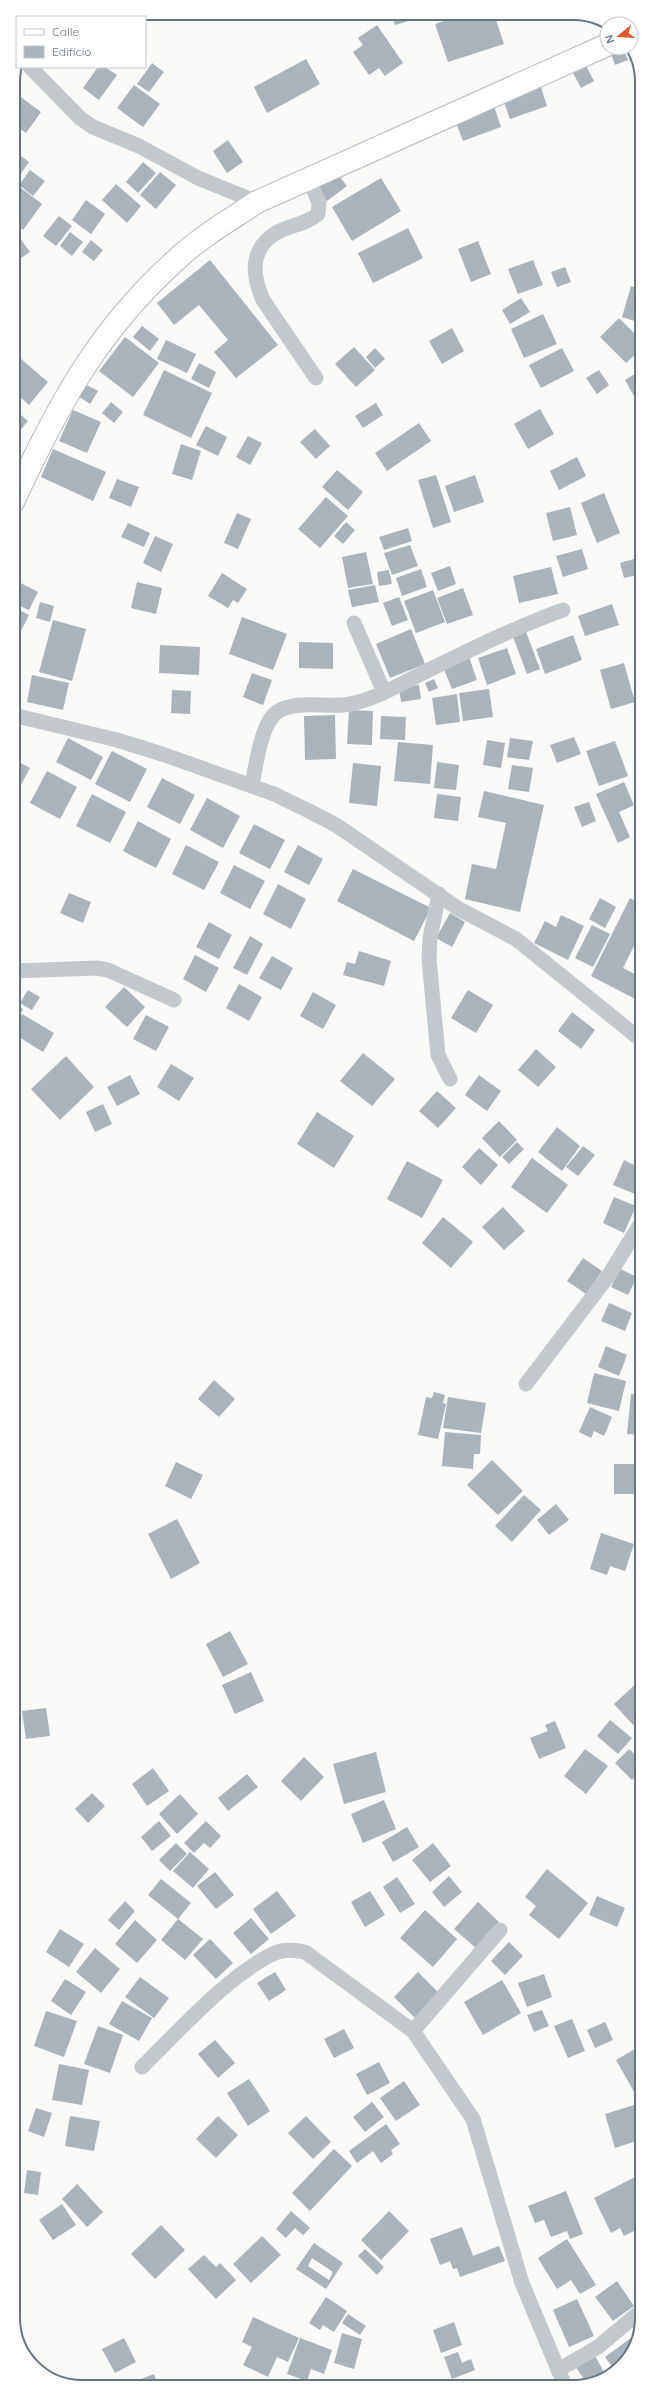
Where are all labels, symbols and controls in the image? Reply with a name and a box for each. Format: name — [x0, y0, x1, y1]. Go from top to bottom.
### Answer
legend — [16, 16, 146, 68]
north arrow — [599, 16, 639, 56]
text: Calle — [52, 24, 80, 39]
text: N — [602, 33, 617, 45]
text: Edificio — [52, 44, 92, 59]

